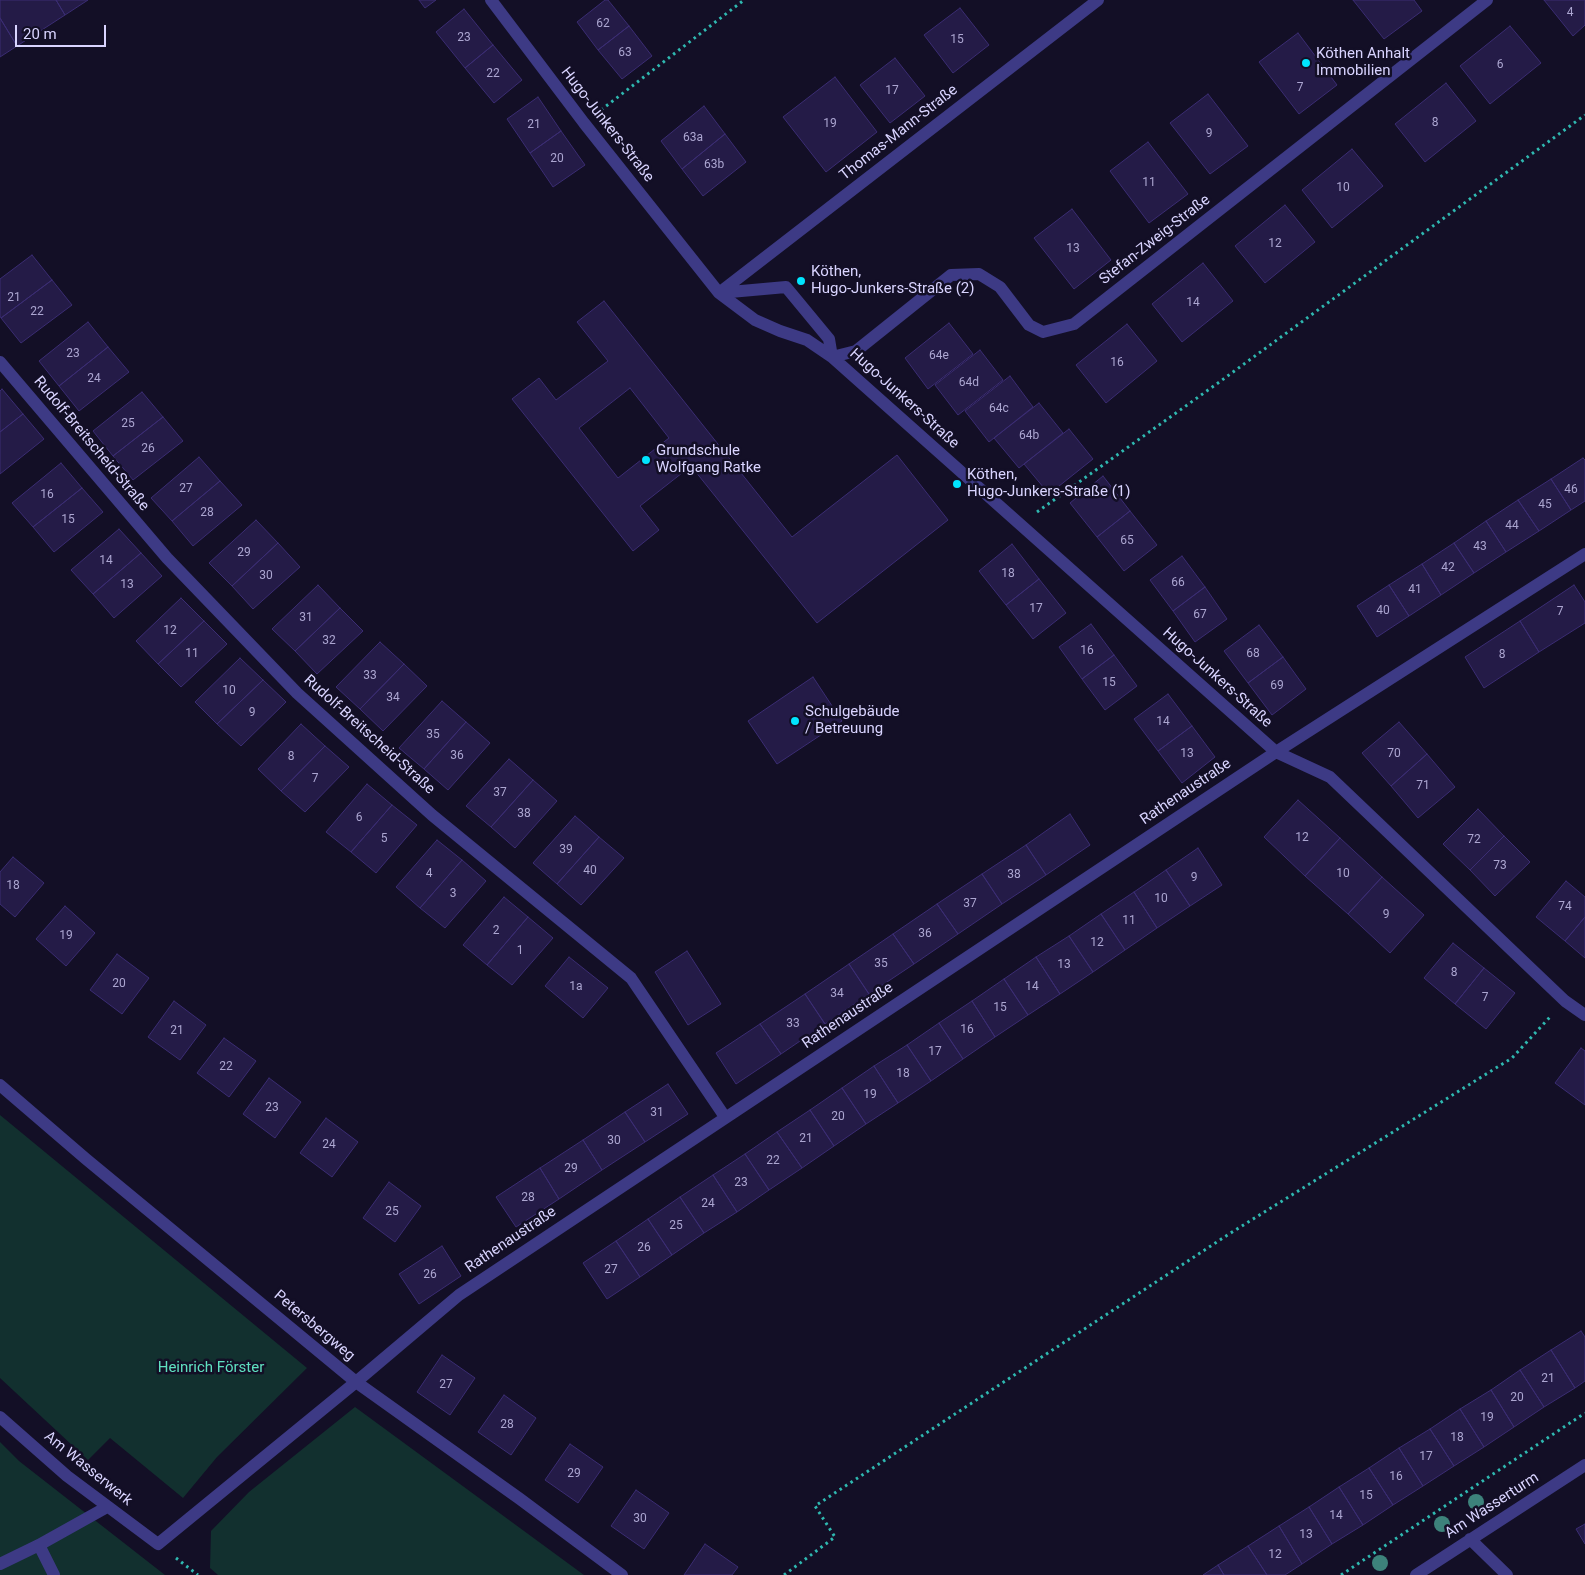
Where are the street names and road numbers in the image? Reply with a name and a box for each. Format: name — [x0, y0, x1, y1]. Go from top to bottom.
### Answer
street label: Hugo-Junkers-Straße — [557, 64, 657, 186]
street label: Thomas-Mann-Straße — [836, 81, 962, 185]
street label: Stefan-Zweig-Straße — [1096, 191, 1214, 289]
street label: Hugo-Junkers-Straße — [846, 345, 962, 453]
street label: Rudolf-Breitscheid-Straße — [29, 373, 153, 515]
street label: Hugo-Junkers-Straße — [1159, 624, 1275, 732]
street label: Rudolf-Breitscheid-Straße — [300, 671, 438, 799]
street label: Rathenaustraße — [1137, 755, 1235, 829]
street label: Rathenaustraße — [799, 979, 897, 1053]
street label: Rathenaustraße — [462, 1203, 560, 1277]
street label: Petersbergweg — [270, 1287, 358, 1365]
street label: Am Wasserwerk — [40, 1428, 136, 1510]
street label: Am Wasserturm — [1442, 1469, 1542, 1543]

